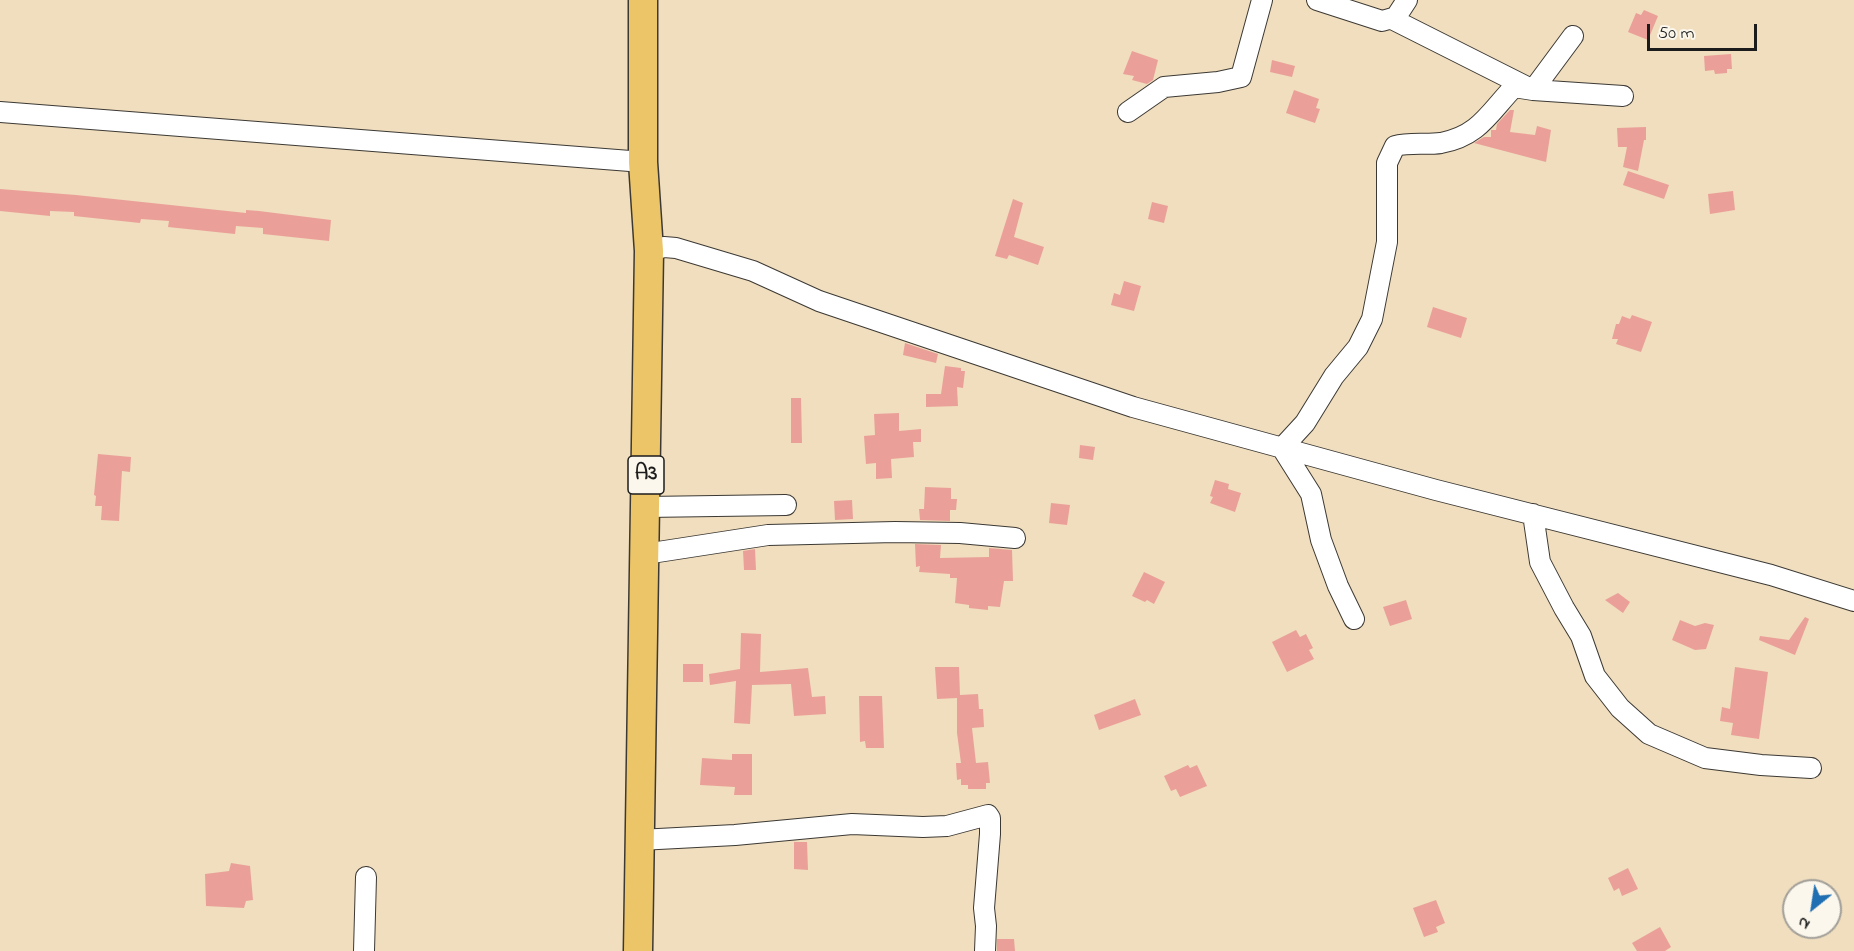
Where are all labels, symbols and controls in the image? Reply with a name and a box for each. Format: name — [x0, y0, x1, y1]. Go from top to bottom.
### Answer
scale bar — [1650, 12, 1760, 50]
text: 50 m — [1658, 21, 1695, 47]
road number: A3 — [628, 456, 664, 494]
north arrow — [1782, 879, 1842, 939]
text: N — [1793, 910, 1815, 936]

